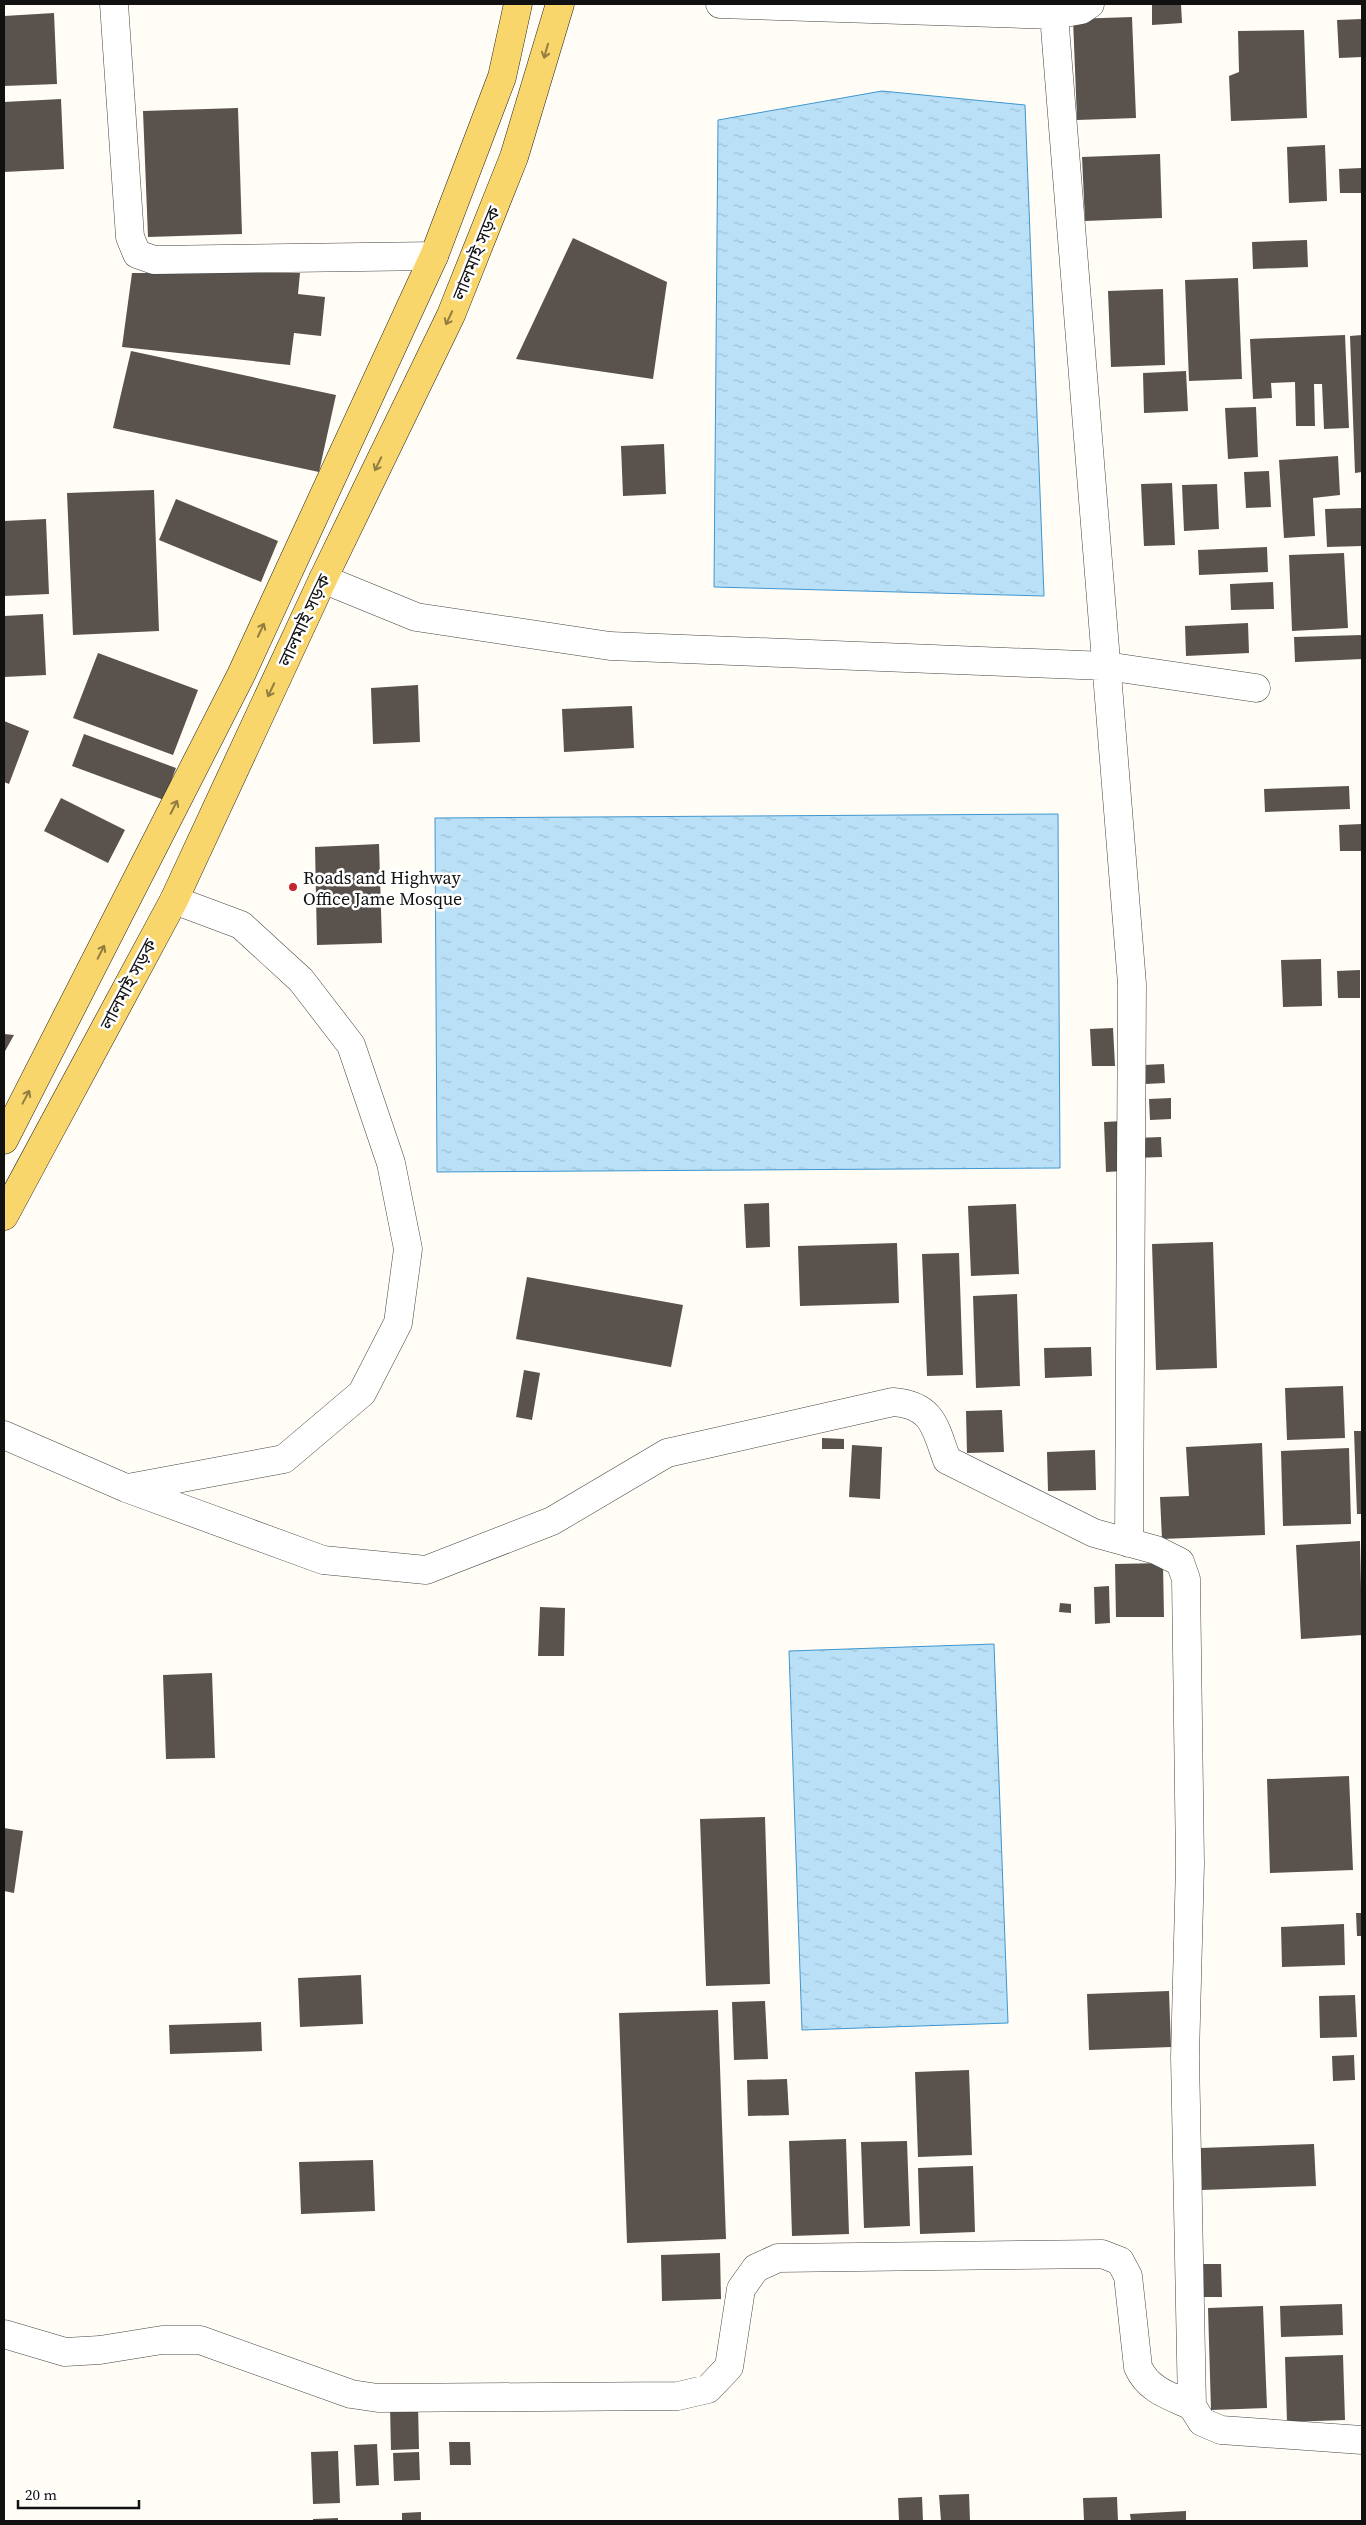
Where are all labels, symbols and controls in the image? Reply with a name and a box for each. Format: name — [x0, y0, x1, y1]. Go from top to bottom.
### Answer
one-way arrow — [540, 42, 550, 58]
street label: লালমাই সড়ক — [445, 202, 506, 305]
one-way arrow — [444, 310, 453, 325]
one-way arrow — [373, 457, 383, 472]
street label: লালমাই সড়ক — [271, 569, 337, 671]
one-way arrow — [257, 623, 267, 638]
one-way arrow — [266, 682, 275, 697]
one-way arrow — [169, 800, 179, 815]
place label: Roads and Highway Office Jame Mosque — [303, 865, 462, 911]
marker: Roads and Highway Office Jame Mosque — [287, 881, 299, 893]
street label: লালমাই সড়ক — [93, 934, 163, 1035]
one-way arrow — [96, 945, 106, 960]
one-way arrow — [22, 1090, 31, 1105]
scale bar — [18, 2478, 139, 2510]
text: 20 m — [25, 2484, 57, 2505]

